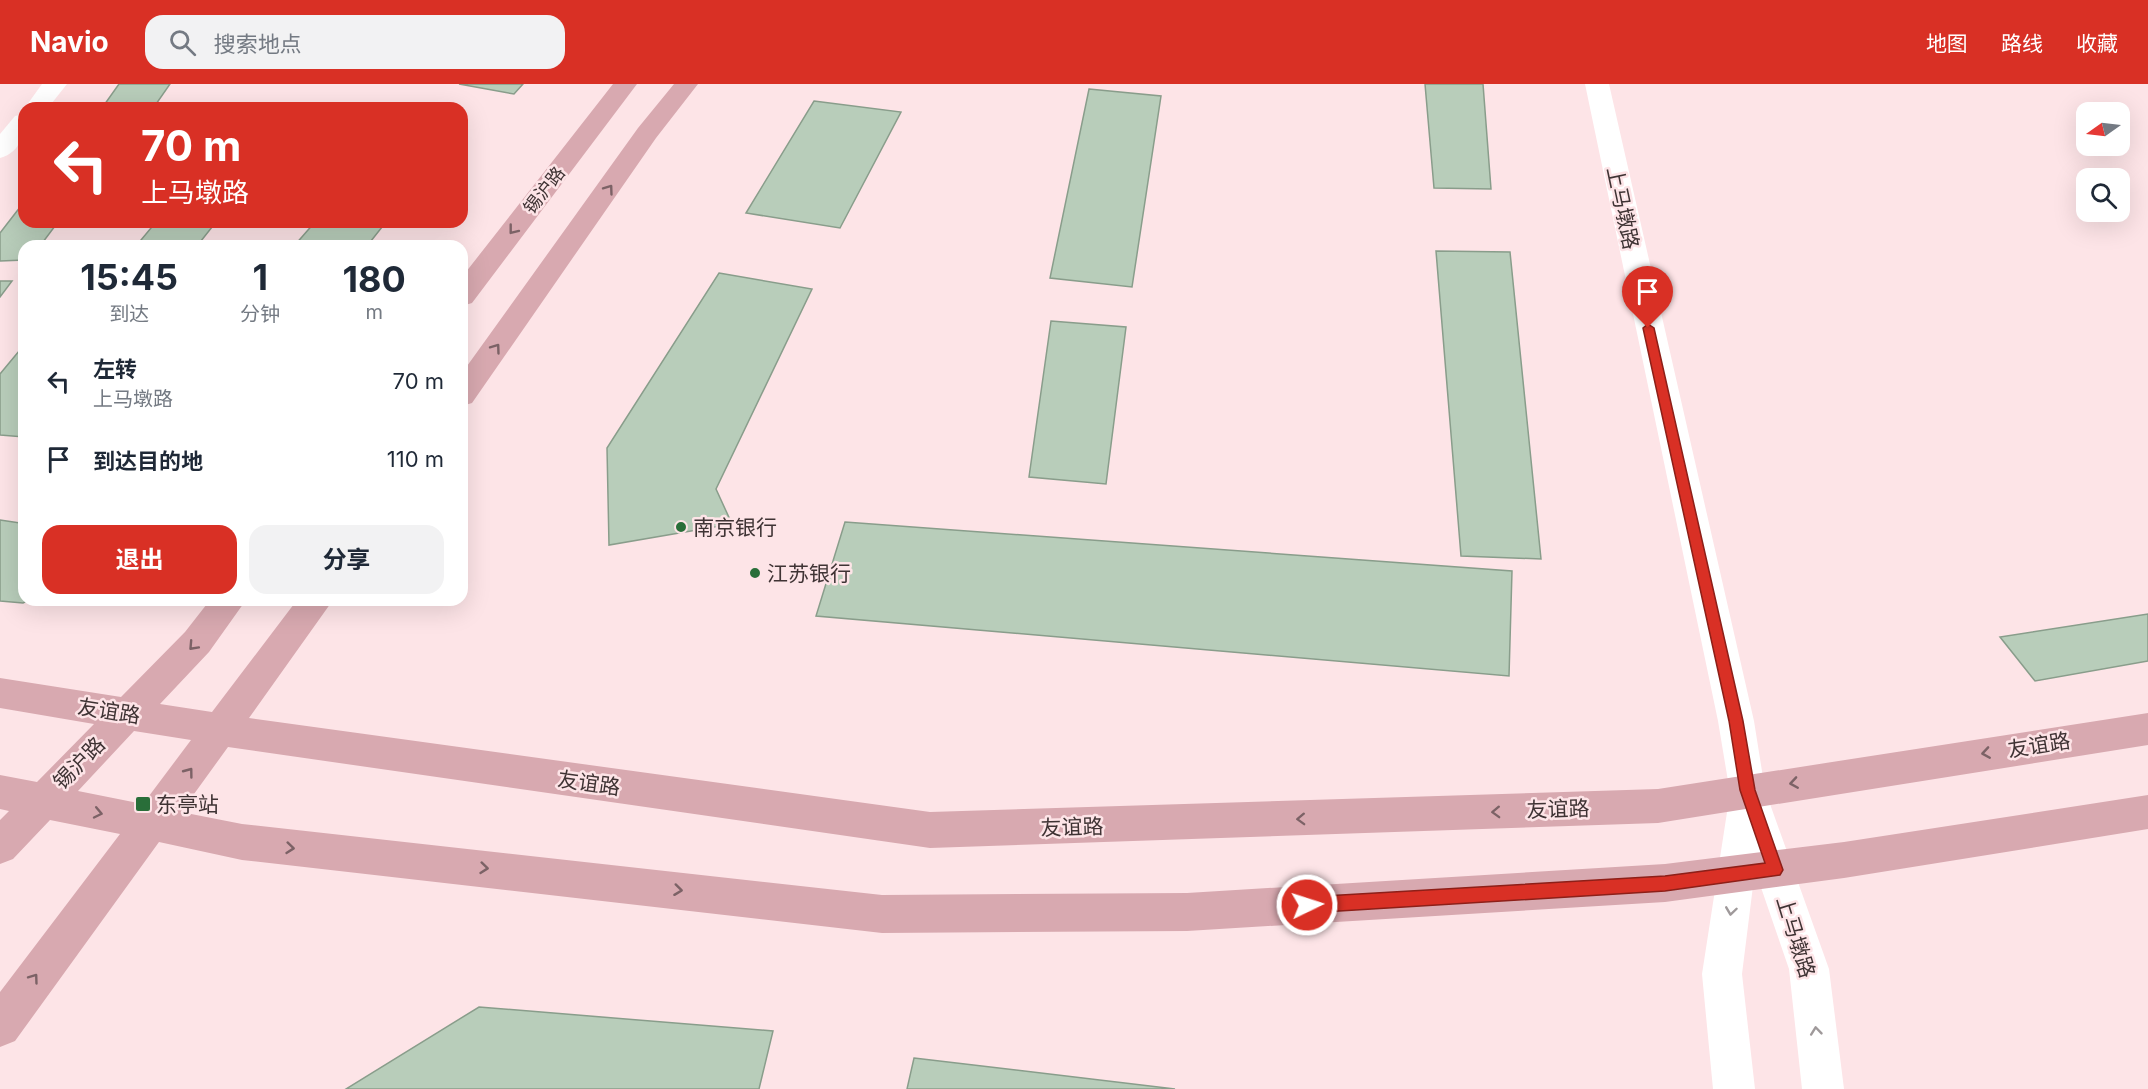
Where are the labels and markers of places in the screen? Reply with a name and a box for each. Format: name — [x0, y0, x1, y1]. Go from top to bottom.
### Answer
pin — [1622, 266, 1673, 328]
place label: 南京银行 — [693, 515, 777, 540]
marker: 南京银行 — [674, 520, 688, 534]
place label: 江苏银行 — [767, 561, 851, 586]
marker: 江苏银行 — [748, 566, 762, 580]
place label: 东亭站 — [156, 792, 219, 817]
marker: 东亭站 — [134, 795, 152, 813]

